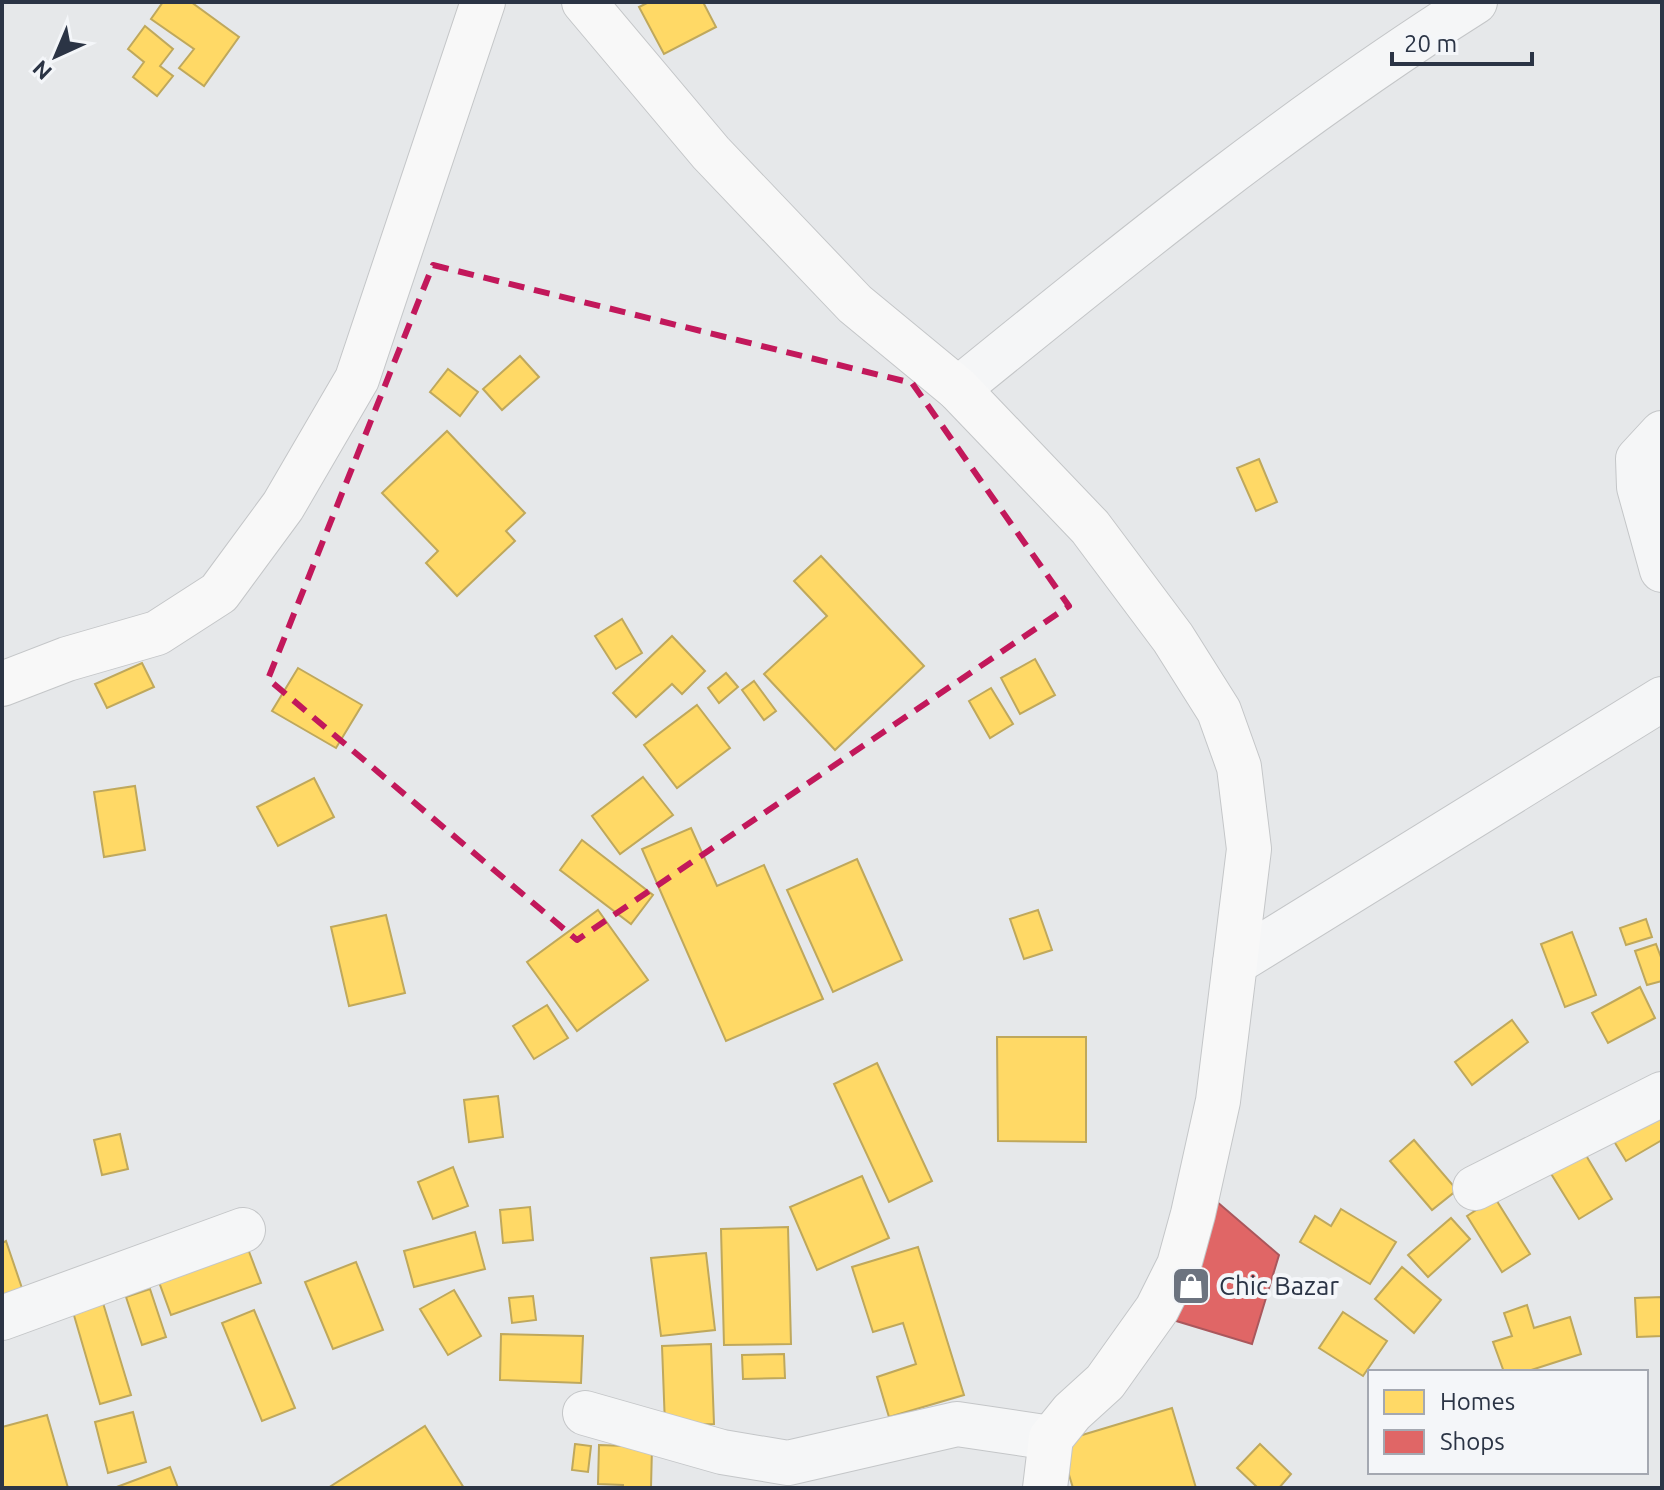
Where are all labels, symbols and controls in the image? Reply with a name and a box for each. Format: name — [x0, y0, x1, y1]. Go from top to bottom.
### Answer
north arrow — [16, 16, 96, 96]
scale bar — [1392, 16, 1532, 66]
text: 20 m — [1404, 30, 1457, 57]
text: N — [27, 56, 56, 85]
shop icon: Chic Bazar — [1170, 1265, 1212, 1307]
place label: Chic Bazar — [1219, 1271, 1339, 1300]
legend — [1368, 1370, 1648, 1474]
text: Homes — [1440, 1388, 1515, 1415]
text: Shops — [1440, 1428, 1505, 1455]

